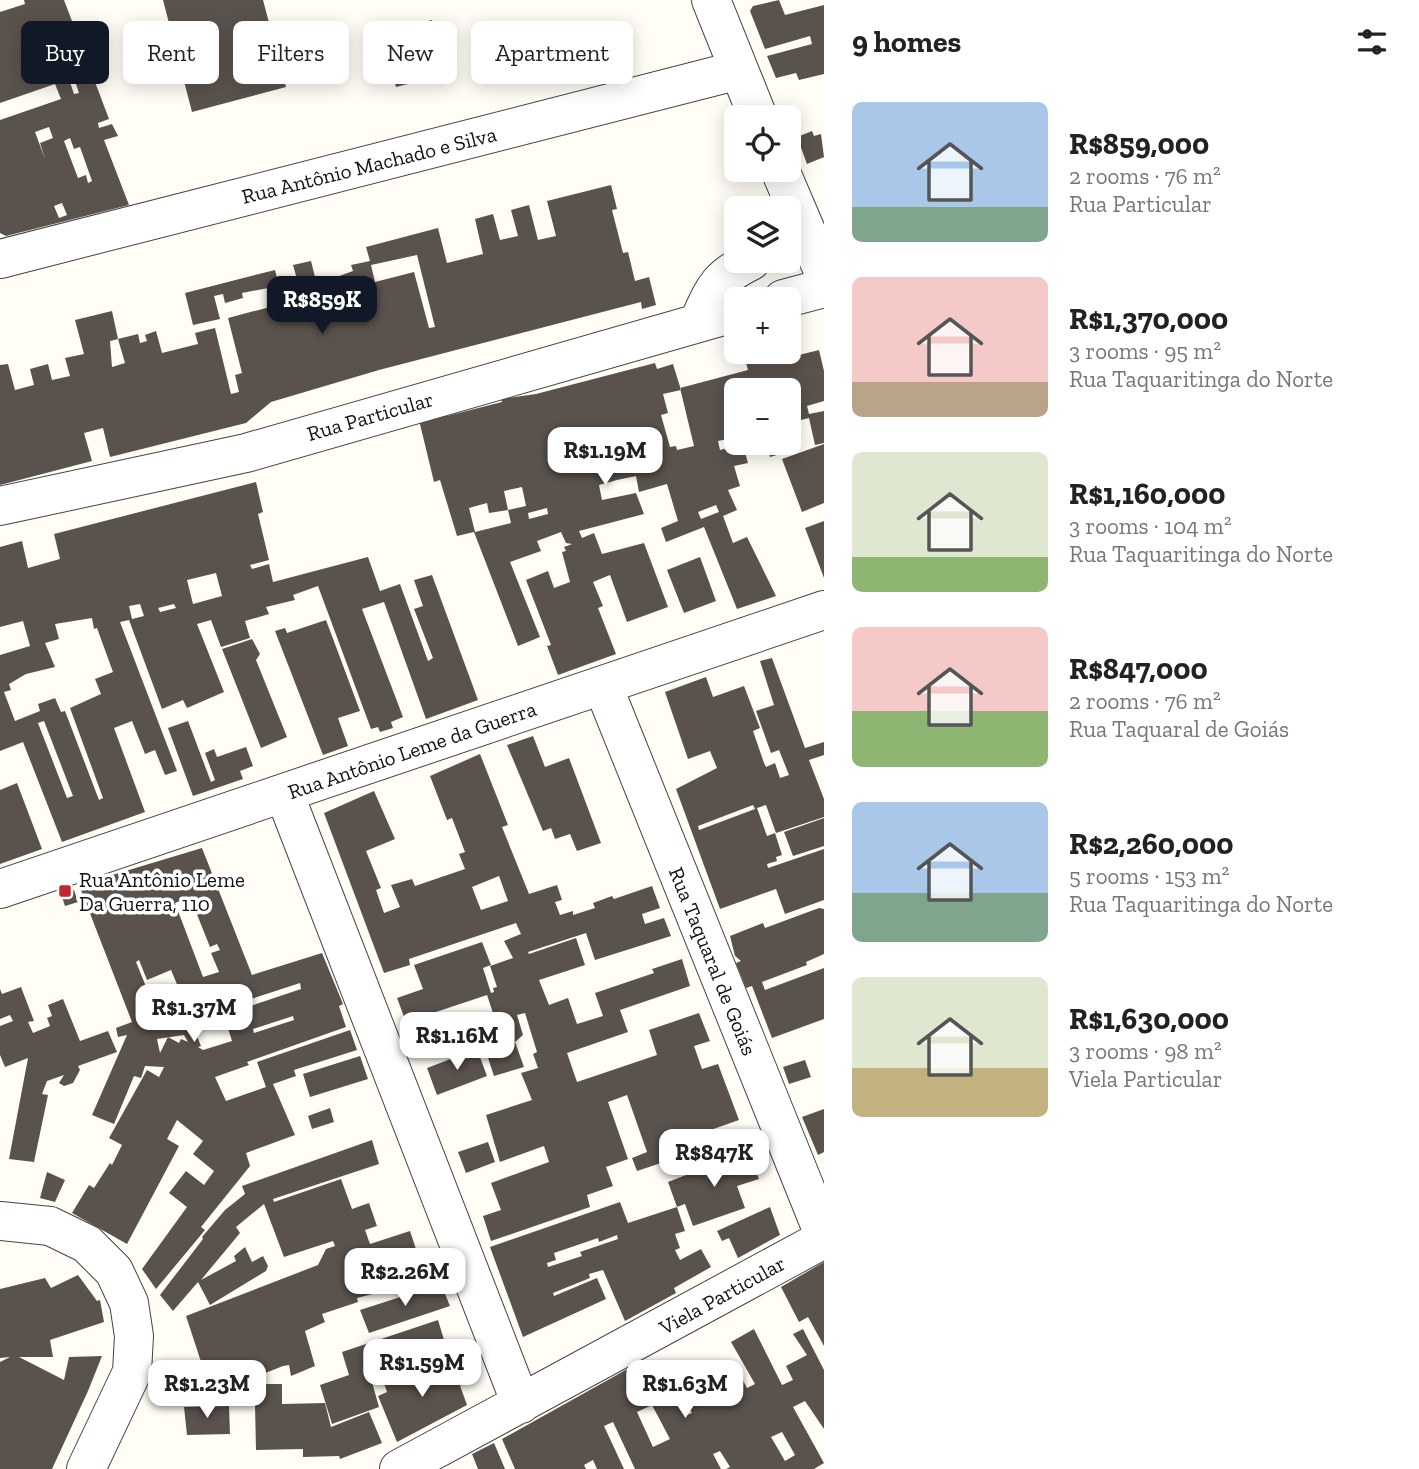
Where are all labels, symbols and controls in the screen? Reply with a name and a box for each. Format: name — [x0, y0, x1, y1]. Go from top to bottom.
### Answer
chip: Buy — [21, 21, 109, 84]
chip: Rent — [123, 21, 219, 84]
chip: Filters — [233, 21, 349, 84]
chip: New — [363, 21, 457, 84]
chip: Apartment — [471, 21, 633, 84]
icon: filters — [1353, 23, 1391, 61]
text: 9 homes — [852, 24, 961, 60]
map controls — [724, 105, 801, 455]
button: locate — [724, 105, 801, 182]
street label: Rua Antônio Machado e Silva — [239, 121, 499, 209]
text: R$859,000 — [1069, 126, 1209, 162]
icon: home — [908, 130, 992, 214]
text: 2 rooms · 76 m² — [1069, 162, 1221, 190]
text: Rua Particular — [1069, 190, 1212, 218]
button: layers — [724, 196, 801, 273]
pin: R$859K — [265, 276, 379, 336]
text: R$859K — [283, 285, 361, 313]
button: + — [724, 287, 801, 364]
text: R$1,370,000 — [1069, 301, 1228, 337]
icon: home — [908, 305, 992, 389]
text: 3 rooms · 95 m² — [1069, 337, 1221, 365]
text: Rua Taquaritinga do Norte — [1069, 365, 1333, 393]
button: − — [724, 378, 801, 455]
street label: Rua Particular — [304, 386, 436, 446]
pin: R$1.19M — [540, 428, 670, 487]
text: R$1.19M — [564, 436, 646, 464]
text: R$1,160,000 — [1069, 476, 1226, 512]
icon: home — [908, 480, 992, 564]
text: 3 rooms · 104 m² — [1069, 512, 1232, 540]
text: Rua Taquaritinga do Norte — [1069, 540, 1333, 568]
text: R$847,000 — [1069, 651, 1208, 687]
icon: home — [908, 655, 992, 739]
text: 2 rooms · 76 m² — [1069, 687, 1221, 715]
street label: Rua Antônio Leme da Guerra — [284, 696, 540, 804]
text: Rua Taquaral de Goiás — [1069, 715, 1289, 743]
text: R$2,260,000 — [1069, 826, 1234, 862]
icon: home — [908, 830, 992, 914]
text: 5 rooms · 153 m² — [1069, 862, 1230, 890]
street label: Rua Taquaral de Goiás — [664, 863, 762, 1059]
place label: Rua Antônio Leme Da Guerra, 110 — [79, 867, 245, 916]
marker: Rua Antônio Leme Da Guerra, 110 — [57, 883, 73, 899]
text: Rua Taquaritinga do Norte — [1069, 890, 1333, 918]
pin: R$1.37M — [129, 984, 259, 1044]
text: R$1.37M — [152, 993, 236, 1021]
text: R$1,630,000 — [1069, 1001, 1229, 1037]
icon: home — [908, 1005, 992, 1089]
pin: R$1.16M — [392, 1012, 522, 1072]
text: R$1.16M — [416, 1021, 498, 1049]
text: 3 rooms · 98 m² — [1069, 1037, 1222, 1065]
text: Viela Particular — [1069, 1065, 1222, 1093]
pin: R$847K — [657, 1130, 771, 1189]
text: R$847K — [675, 1138, 753, 1166]
pin: R$2.26M — [340, 1248, 470, 1308]
street label: Viela Particular — [654, 1250, 789, 1340]
text: R$2.26M — [361, 1257, 449, 1285]
pin: R$1.59M — [357, 1340, 487, 1399]
text: R$1.59M — [379, 1348, 465, 1376]
pin: R$1.23M — [142, 1360, 272, 1420]
pin: R$1.63M — [620, 1360, 750, 1420]
text: R$1.23M — [164, 1369, 250, 1397]
text: R$1.63M — [642, 1369, 728, 1397]

